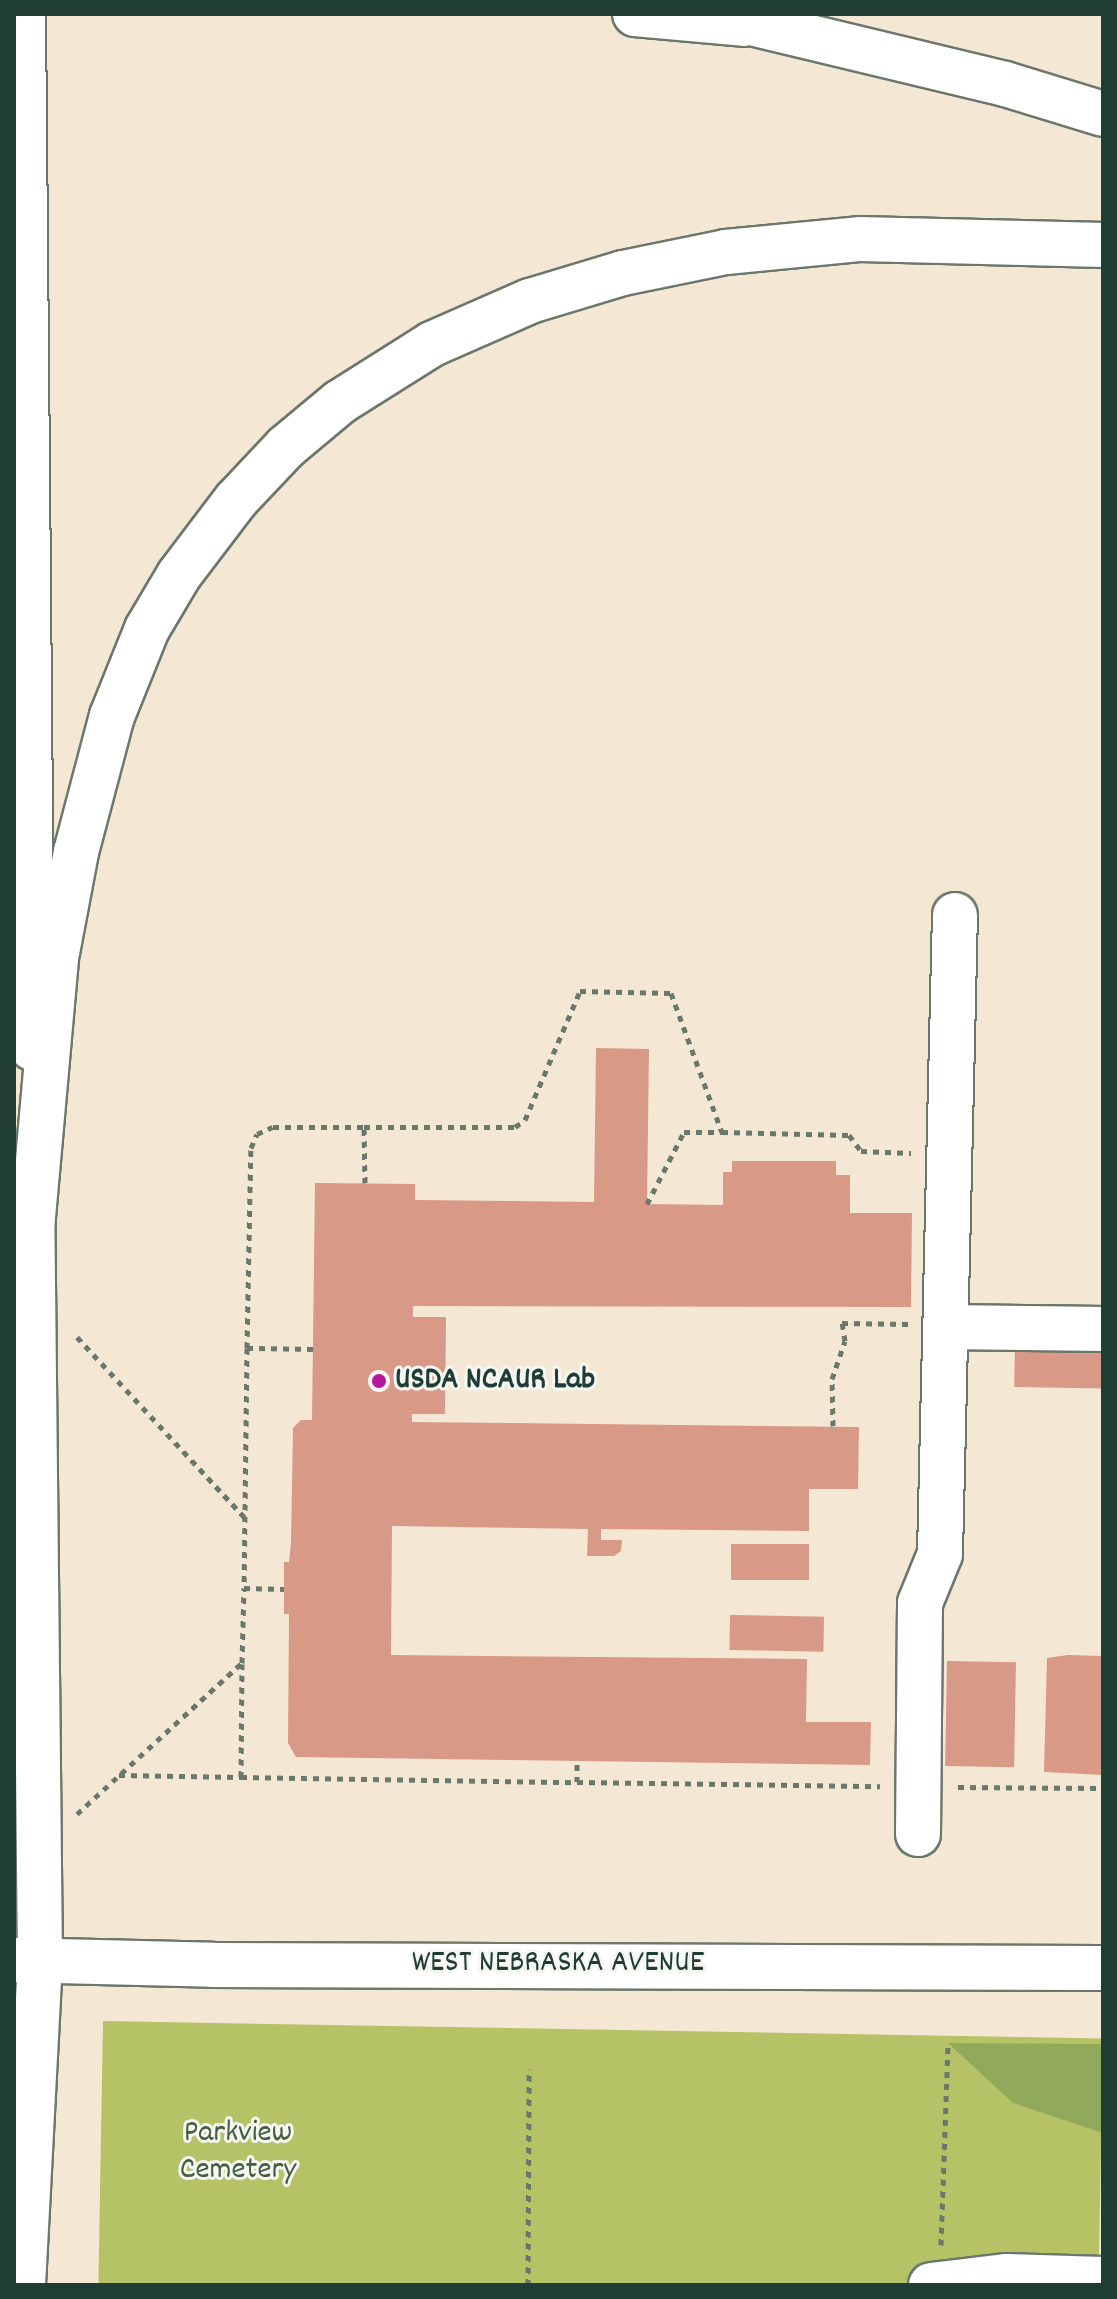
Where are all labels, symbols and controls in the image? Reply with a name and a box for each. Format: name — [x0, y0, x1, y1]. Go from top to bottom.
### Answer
place label: USDA NCAUR Lab — [395, 1362, 595, 1400]
marker: USDA NCAUR Lab — [370, 1372, 388, 1390]
street label: WEST NEBRASKA AVENUE — [412, 1945, 704, 1983]
park label: Parkview Cemetery — [180, 2116, 296, 2191]

